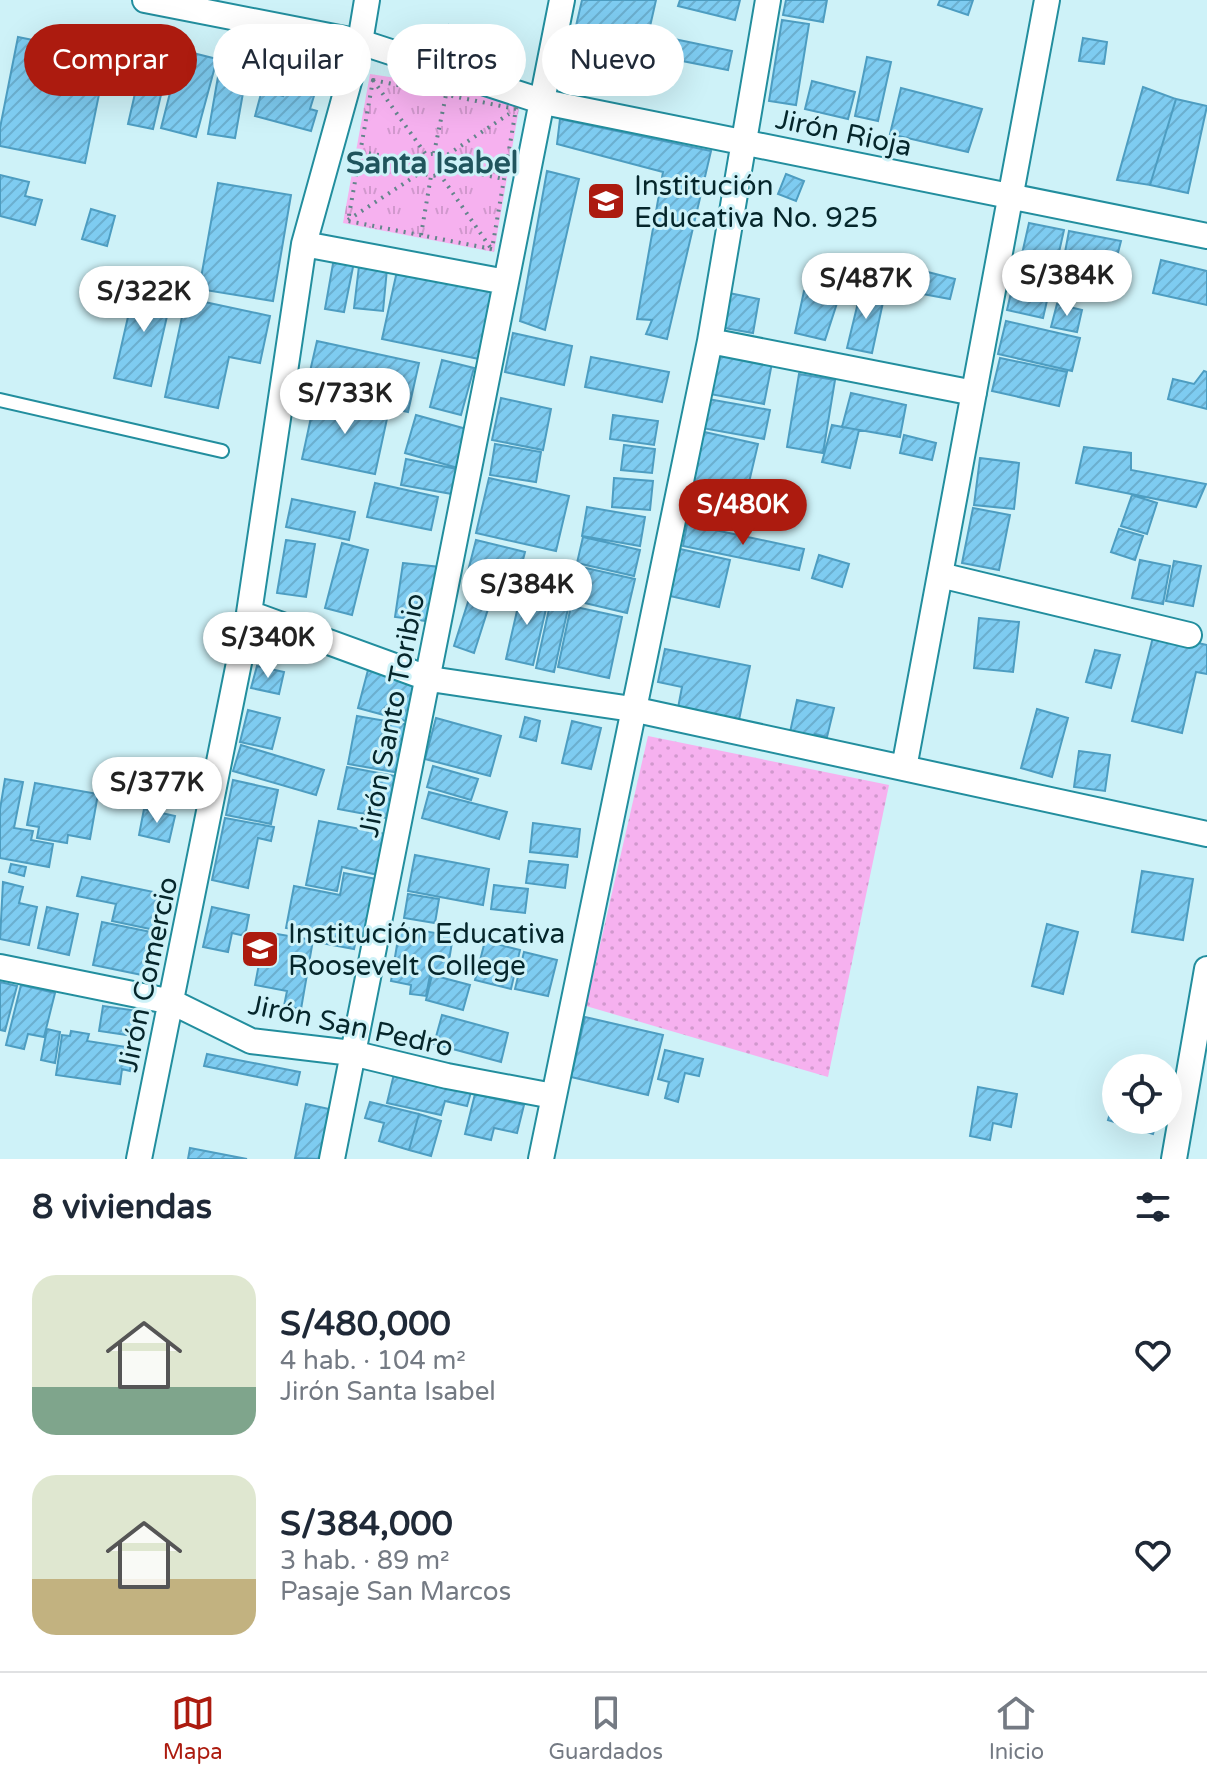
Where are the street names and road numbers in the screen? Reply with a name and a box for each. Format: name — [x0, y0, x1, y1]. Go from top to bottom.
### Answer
street label: Jirón Rioja — [773, 102, 915, 164]
street label: Jirón Santo Toribio — [352, 590, 432, 840]
street label: Jirón Comercio — [111, 874, 185, 1075]
street label: Jirón San Pedro — [245, 988, 456, 1064]

